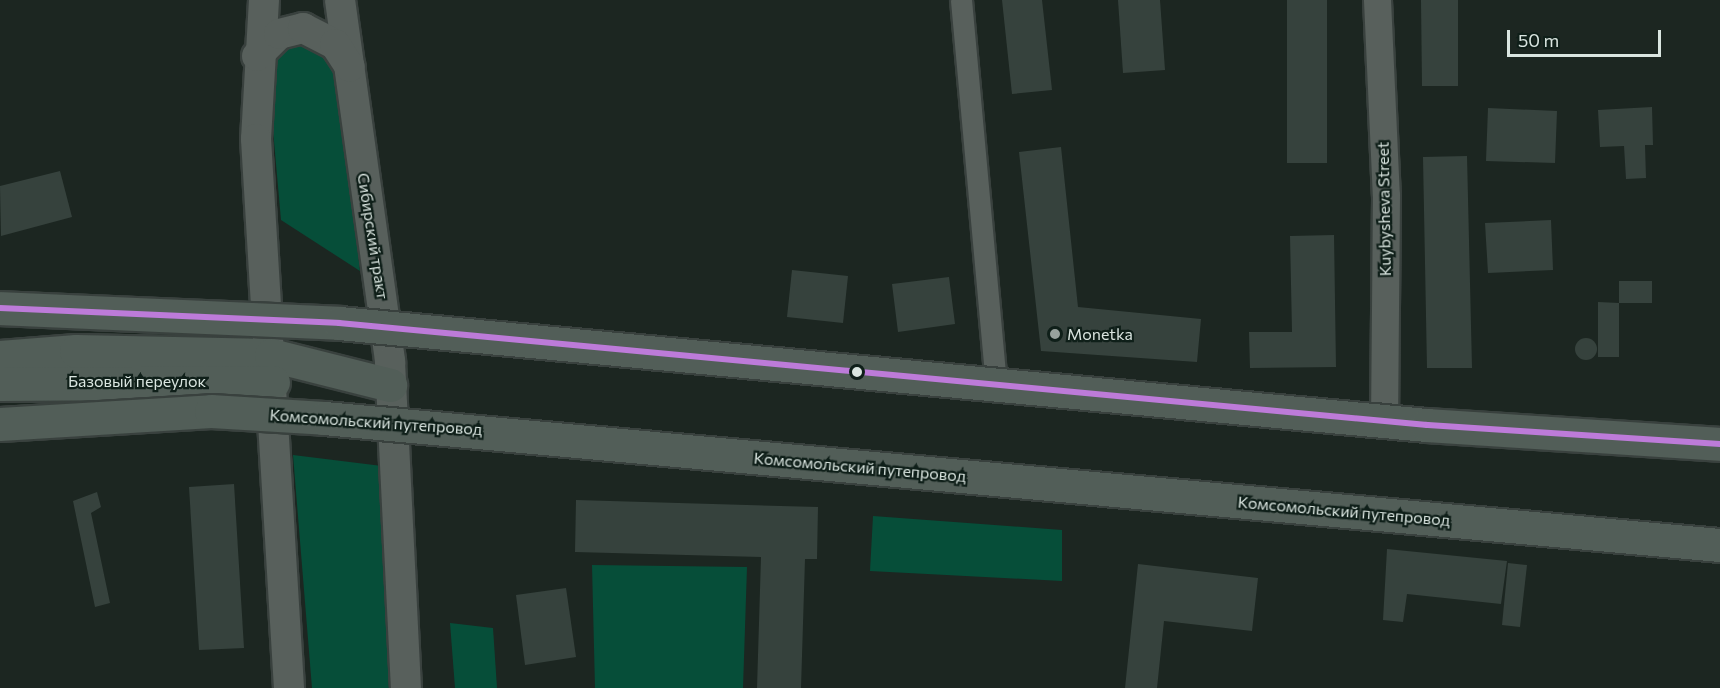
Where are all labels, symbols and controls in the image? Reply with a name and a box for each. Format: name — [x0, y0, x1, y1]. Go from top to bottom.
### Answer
scale bar — [1510, 18, 1664, 56]
text: 50 m — [1518, 29, 1559, 51]
street label: Kuybysheva Street — [1373, 142, 1395, 276]
street label: Сибирский тракт — [354, 172, 392, 300]
place label: Monetka — [1067, 324, 1133, 344]
marker: Monetka — [1048, 327, 1062, 341]
unlabelled marker — [851, 366, 863, 378]
street label: Базовый переулок — [68, 371, 206, 391]
street label: Комсомольский путепровод — [269, 405, 483, 439]
street label: Комсомольский путепровод — [753, 448, 967, 486]
street label: Комсомольский путепровод — [1237, 492, 1451, 530]

